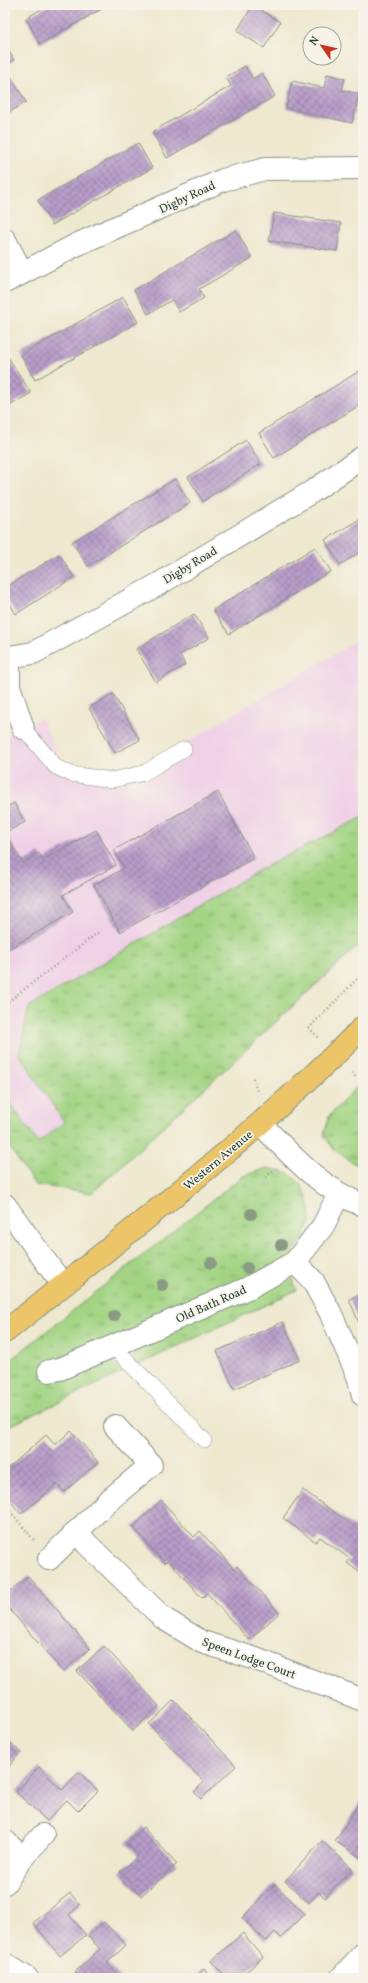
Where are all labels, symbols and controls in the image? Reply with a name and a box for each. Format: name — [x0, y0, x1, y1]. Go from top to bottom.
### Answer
north arrow — [302, 26, 342, 66]
text: N — [306, 34, 323, 49]
street label: Digby Road — [157, 178, 218, 218]
street label: Digby Road — [160, 543, 221, 588]
street label: Western Avenue — [181, 1127, 257, 1194]
street label: Old Bath Road — [174, 1282, 249, 1328]
street label: Speen Lodge Court — [200, 1635, 298, 1683]

